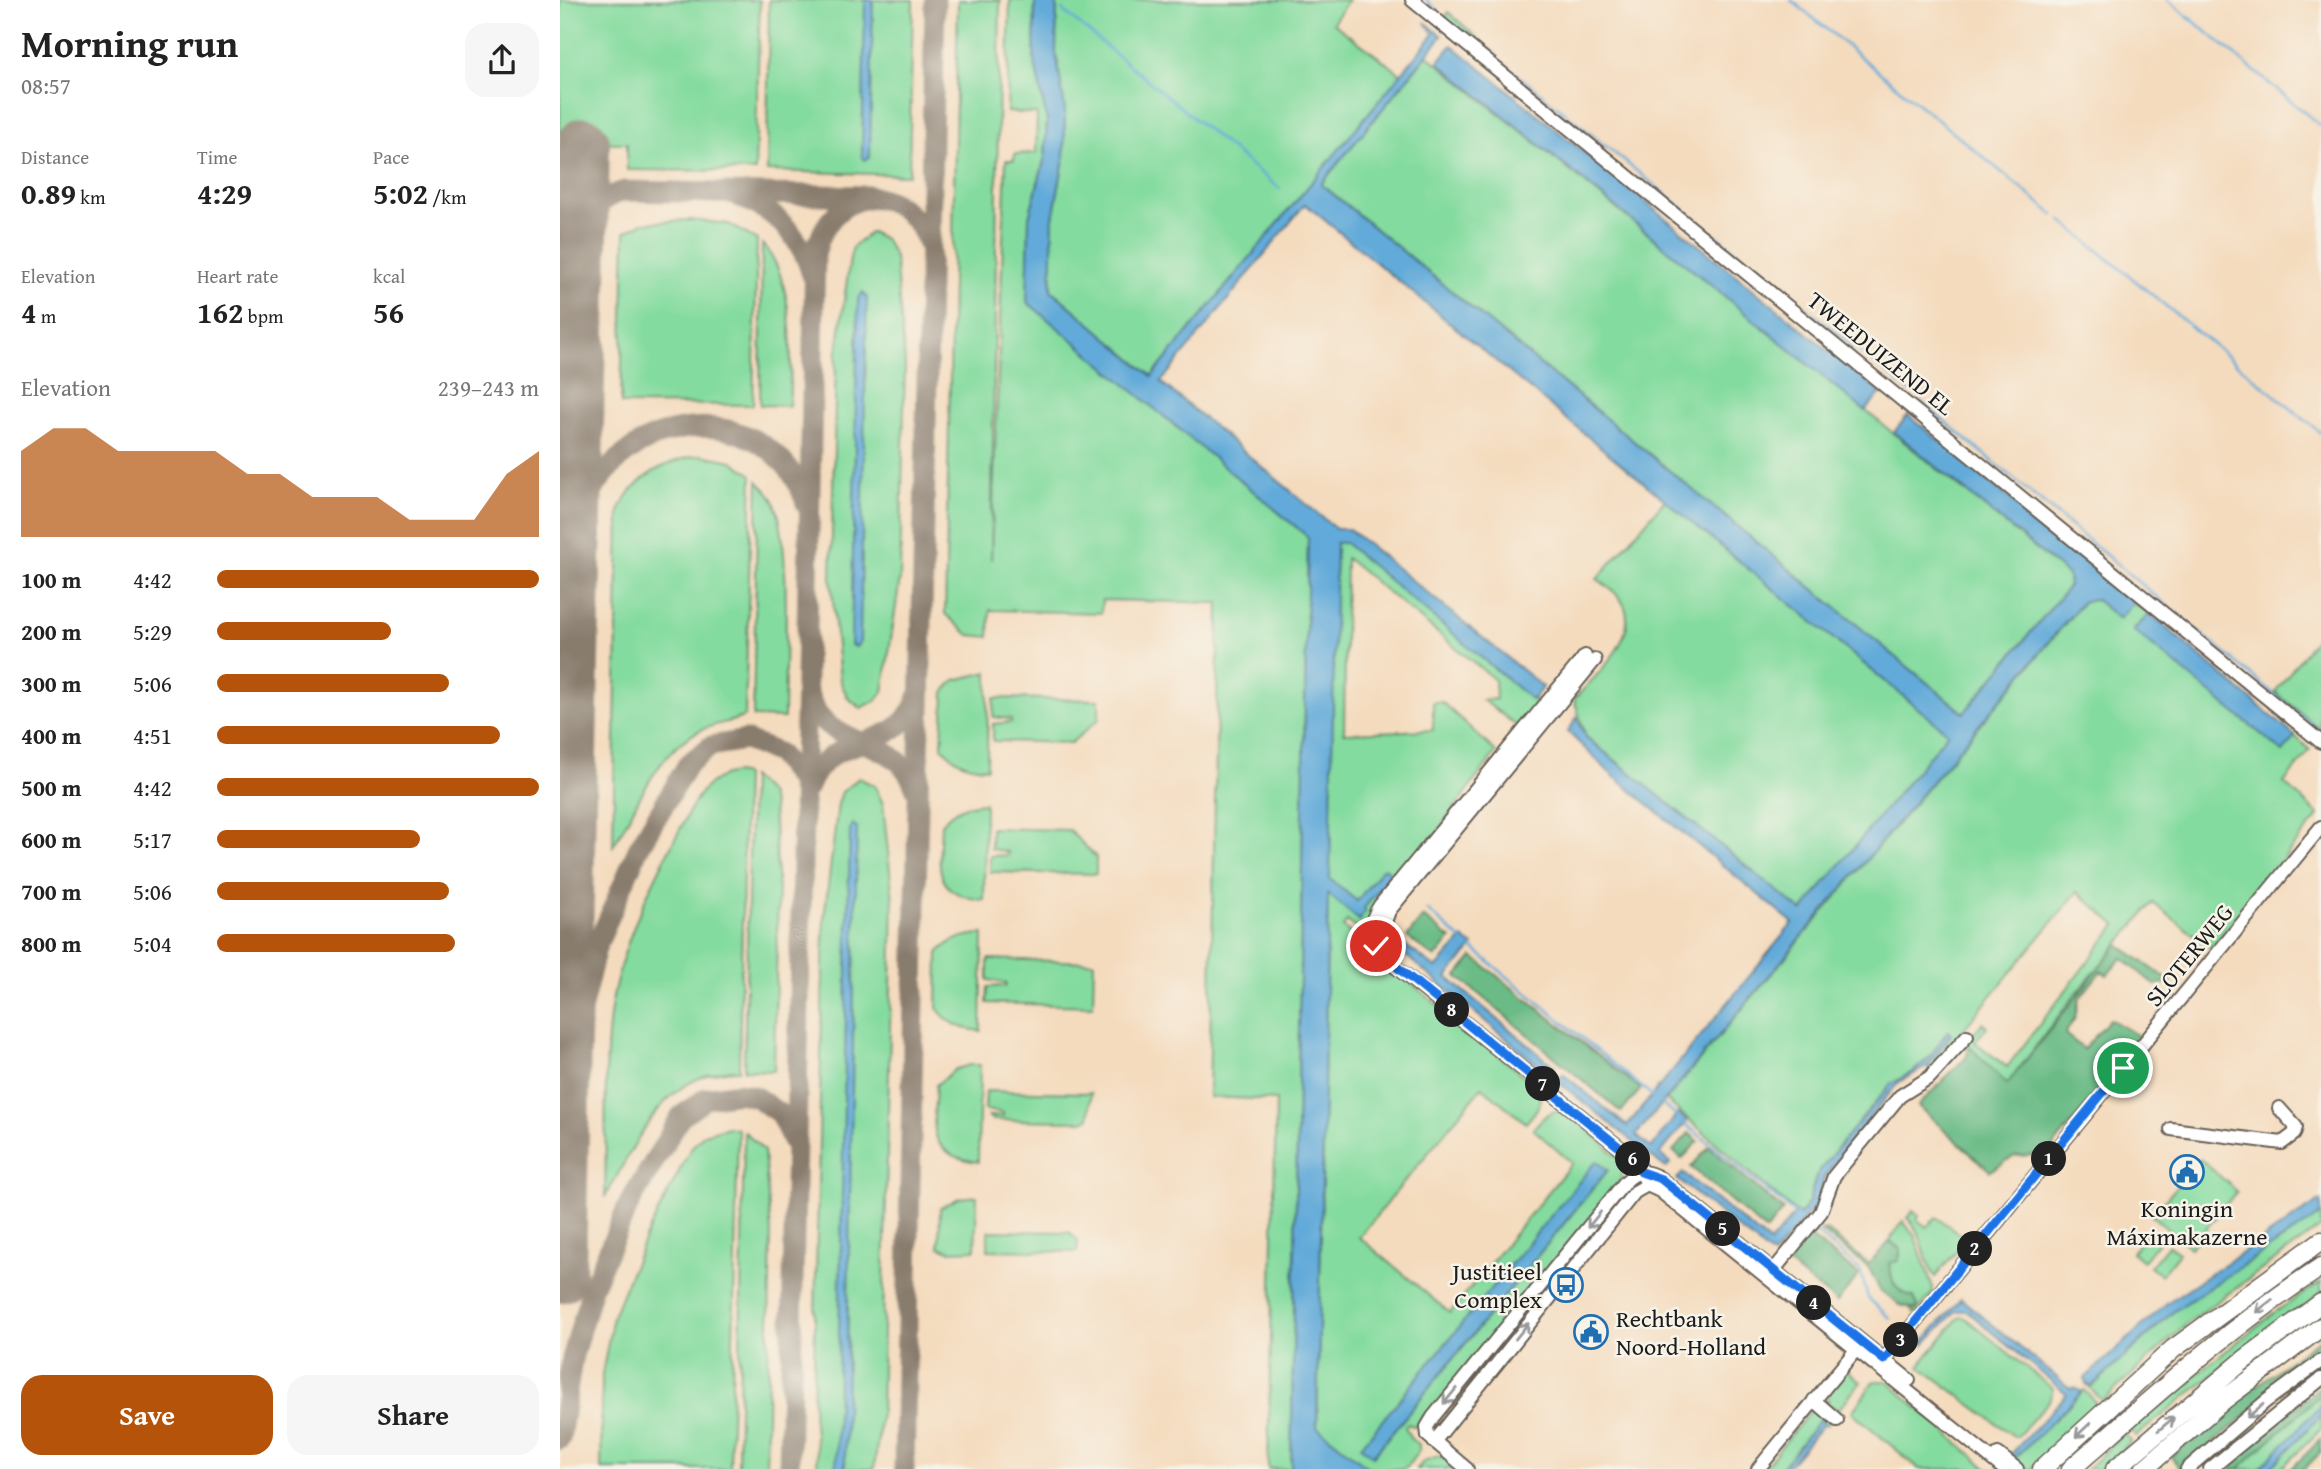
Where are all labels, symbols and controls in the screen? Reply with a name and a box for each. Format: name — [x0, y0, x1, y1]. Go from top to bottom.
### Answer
text: Morning run — [21, 15, 238, 71]
button: share — [465, 23, 539, 97]
text: 08:57 — [21, 69, 71, 102]
text: Distance — [21, 143, 89, 171]
text: Time — [197, 143, 237, 171]
text: Pace — [373, 143, 410, 171]
text: 0.89 — [21, 171, 76, 215]
text: 4:29 — [197, 171, 252, 215]
text: 5:02 — [373, 171, 428, 215]
text: km — [76, 183, 105, 211]
text: /km — [428, 183, 466, 211]
text: Elevation — [21, 262, 95, 290]
text: Heart rate — [197, 262, 278, 290]
text: kcal — [373, 262, 405, 290]
street label: TWEEDUIZEND EL — [1800, 283, 1962, 423]
text: 4 — [21, 290, 37, 334]
text: 162 — [197, 290, 244, 334]
text: 56 — [373, 290, 404, 334]
text: m — [37, 302, 56, 330]
text: bpm — [244, 302, 283, 330]
text: Elevation — [21, 371, 111, 404]
text: 239–243 m — [438, 371, 539, 404]
text: 100 m — [21, 563, 82, 596]
text: 4:42 — [133, 563, 172, 596]
text: 200 m — [21, 615, 82, 648]
text: 5:29 — [133, 615, 172, 648]
text: 300 m — [21, 667, 82, 700]
text: 5:06 — [133, 667, 172, 700]
text: 400 m — [21, 719, 82, 752]
text: 4:51 — [133, 719, 172, 752]
text: 500 m — [21, 771, 82, 804]
text: 4:42 — [133, 771, 172, 804]
text: 600 m — [21, 823, 82, 856]
text: 5:17 — [133, 823, 172, 856]
text: 700 m — [21, 875, 82, 908]
text: 5:06 — [133, 875, 172, 908]
street label: SLOTERWEG — [2137, 896, 2241, 1014]
pin — [1346, 916, 1406, 976]
text: 800 m — [21, 927, 82, 960]
text: 5:04 — [133, 927, 172, 960]
icon: check — [1357, 927, 1395, 965]
pin: 8 — [1434, 992, 1470, 1028]
text: 8 — [1447, 995, 1456, 1023]
pin — [2093, 1038, 2153, 1098]
icon: arrive — [2104, 1049, 2142, 1087]
pin: 7 — [1525, 1066, 1560, 1102]
text: 7 — [1538, 1069, 1547, 1097]
pin: 6 — [1616, 1142, 1650, 1176]
pin: 1 — [2032, 1142, 2066, 1176]
text: 6 — [1628, 1144, 1637, 1172]
text: 1 — [2044, 1144, 2053, 1172]
public building icon: Koningin Máximakazerne — [2168, 1153, 2206, 1191]
place label: Koningin Máximakazerne — [2107, 1191, 2267, 1254]
one-way arrow — [1586, 1210, 1602, 1228]
pin: 5 — [1706, 1212, 1740, 1246]
text: 5 — [1718, 1214, 1727, 1242]
pin: 2 — [1958, 1232, 1992, 1266]
text: 2 — [1970, 1234, 1979, 1262]
place label: Justitieel Complex — [1449, 1254, 1543, 1317]
bus stop icon: Justitieel Complex — [1547, 1266, 1585, 1304]
pin: 4 — [1796, 1286, 1832, 1320]
text: 4 — [1809, 1288, 1818, 1316]
one-way arrow — [2255, 1299, 2274, 1314]
place label: Rechtbank Noord-Holland — [1616, 1301, 1766, 1364]
public building icon: Rechtbank Noord-Holland — [1572, 1313, 1610, 1351]
one-way arrow — [1514, 1322, 1530, 1340]
pin: 3 — [1884, 1322, 1918, 1358]
text: 3 — [1896, 1325, 1905, 1353]
button: Save — [21, 1375, 273, 1455]
button: Share — [287, 1375, 539, 1455]
one-way arrow — [1442, 1386, 1458, 1404]
one-way arrow — [2246, 1403, 2264, 1419]
one-way arrow — [2157, 1416, 2175, 1432]
one-way arrow — [2075, 1421, 2092, 1438]

